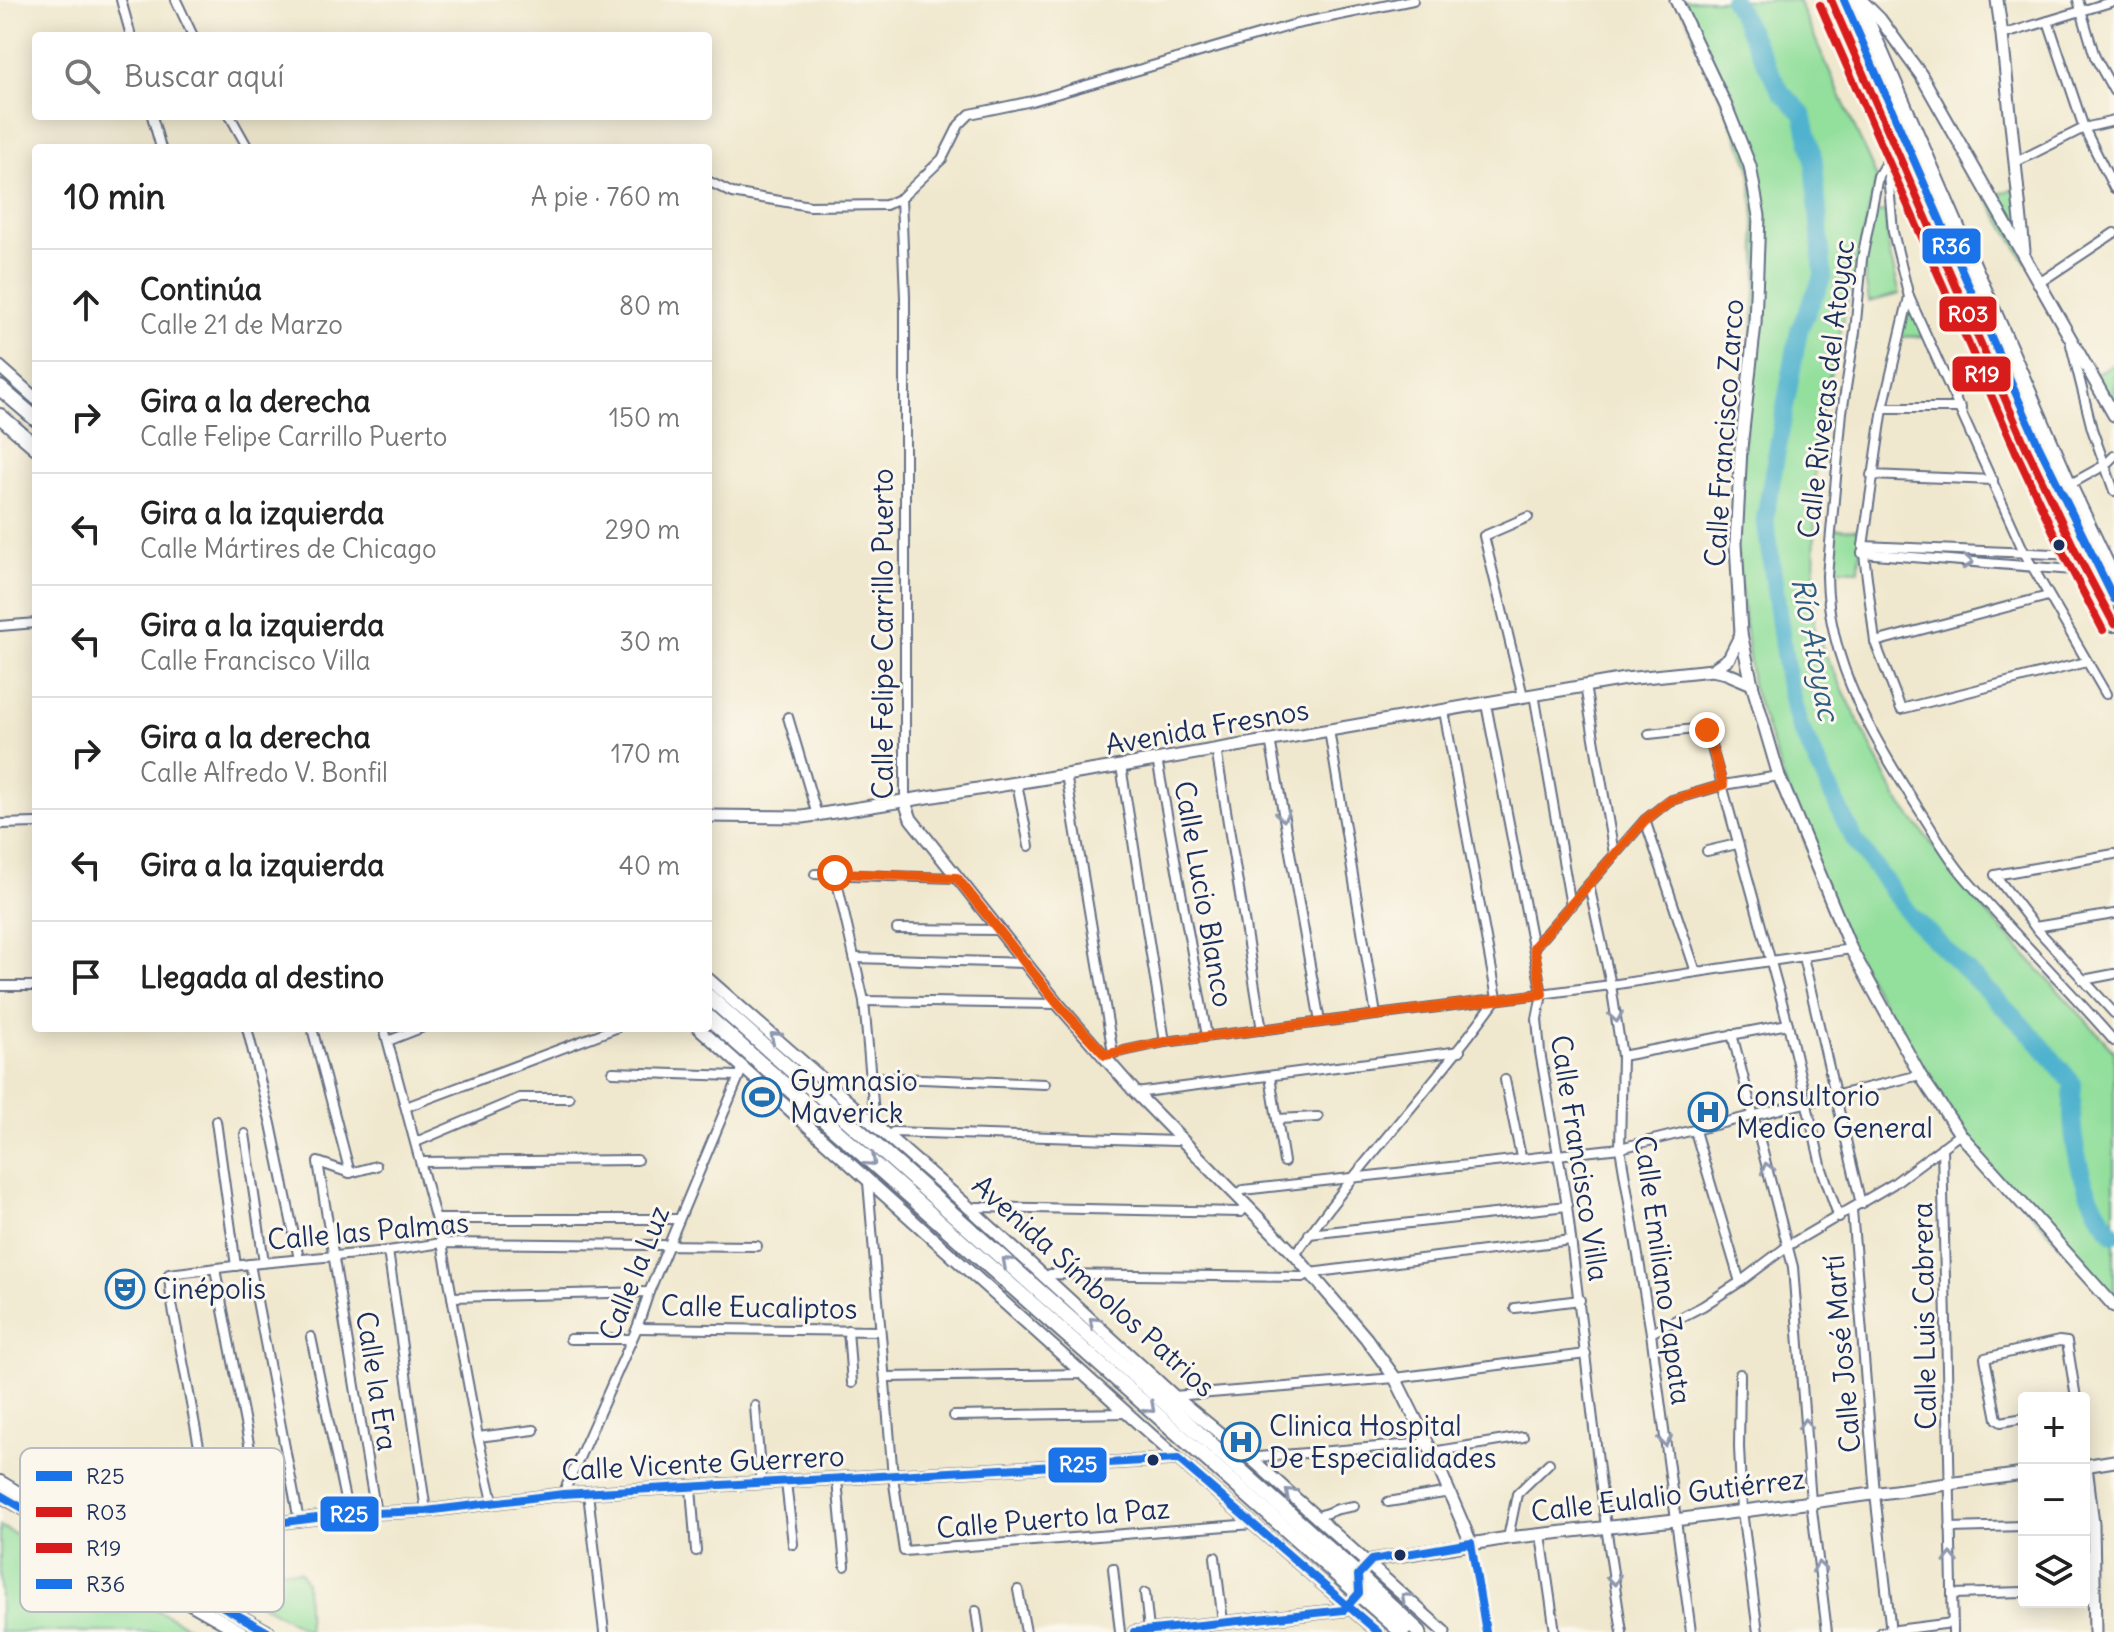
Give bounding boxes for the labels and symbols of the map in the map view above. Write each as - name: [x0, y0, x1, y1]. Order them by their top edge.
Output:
- line badge: R36: [1921, 227, 1982, 265]
- text: R36: [1931, 232, 1971, 260]
- street label: Calle Riveras del Atoyac: [1790, 237, 1862, 541]
- line badge: R03: [1938, 295, 1998, 333]
- street label: Calle Francisco Zarco: [1697, 298, 1751, 568]
- text: R03: [1948, 300, 1988, 328]
- line badge: R19: [1951, 355, 2012, 393]
- text: R19: [1964, 360, 2000, 388]
- street label: Calle Felipe Carrillo Puerto: [865, 468, 901, 800]
- unlabelled marker: [2051, 537, 2067, 553]
- one-way arrow: [1962, 553, 1975, 570]
- water label: Río Atoyac: [1784, 574, 1849, 726]
- street label: Avenida Fresnos: [1103, 691, 1311, 763]
- route end: [1689, 712, 1725, 748]
- street label: Calle Lucio Blanco: [1166, 778, 1242, 1010]
- one-way arrow: [1274, 809, 1291, 823]
- route start: [817, 855, 853, 891]
- one-way arrow: [1607, 1010, 1624, 1024]
- one-way arrow: [769, 1032, 784, 1047]
- street label: Calle Francisco Villa: [1543, 1032, 1617, 1284]
- place label: Gymnasio Maverick: [790, 1063, 918, 1131]
- sports icon: Gymnasio Maverick: [741, 1076, 783, 1118]
- place label: Consultorio Medico General: [1736, 1078, 1933, 1146]
- hospital icon: Consultorio Medico General: [1687, 1091, 1729, 1133]
- street label: Calle Emiliano Zapata: [1626, 1133, 1700, 1407]
- one-way arrow: [862, 1152, 877, 1166]
- one-way arrow: [1760, 1161, 1777, 1175]
- street label: Avenida Símbolos Patrios: [965, 1167, 1223, 1405]
- street label: Calle la Luz: [591, 1200, 677, 1346]
- street label: Calle Luis Cabrera: [1904, 1202, 1944, 1430]
- street label: Calle las Palmas: [266, 1204, 470, 1258]
- street label: Calle José Martí: [1815, 1254, 1869, 1454]
- one-way arrow: [1002, 1257, 1017, 1272]
- theatre icon: Cinépolis: [104, 1268, 146, 1310]
- place label: Cinépolis: [153, 1271, 266, 1307]
- street label: Calle Eucaliptos: [660, 1287, 858, 1327]
- street label: Calle la Era: [348, 1309, 406, 1453]
- one-way arrow: [1089, 1316, 1103, 1331]
- one-way arrow: [1140, 1398, 1155, 1413]
- place label: Clinica Hospital De Especialidades: [1269, 1408, 1496, 1476]
- one-way arrow: [1797, 1417, 1814, 1430]
- hospital icon: Clinica Hospital De Especialidades: [1220, 1421, 1262, 1463]
- one-way arrow: [1656, 1434, 1673, 1448]
- street label: Calle Vicente Guerrero: [561, 1438, 845, 1488]
- line badge: R25: [1047, 1446, 1108, 1484]
- legend: [20, 1448, 284, 1612]
- text: R25: [1059, 1450, 1097, 1478]
- unlabelled marker: [1145, 1452, 1161, 1468]
- street label: Calle Eulalio Gutiérrez: [1529, 1460, 1807, 1530]
- text: R25: [86, 1462, 125, 1490]
- one-way arrow: [1284, 1488, 1299, 1503]
- street label: Calle Puerto la Paz: [935, 1490, 1171, 1546]
- line badge: R25: [319, 1495, 380, 1533]
- text: R03: [86, 1498, 127, 1526]
- text: R25: [330, 1500, 368, 1528]
- text: R19: [86, 1534, 121, 1562]
- unlabelled marker: [1392, 1547, 1408, 1563]
- one-way arrow: [1942, 1551, 1960, 1564]
- one-way arrow: [1811, 1560, 1828, 1574]
- text: R36: [86, 1570, 125, 1598]
- one-way arrow: [1605, 1573, 1622, 1586]
- one-way arrow: [1400, 1594, 1415, 1608]

